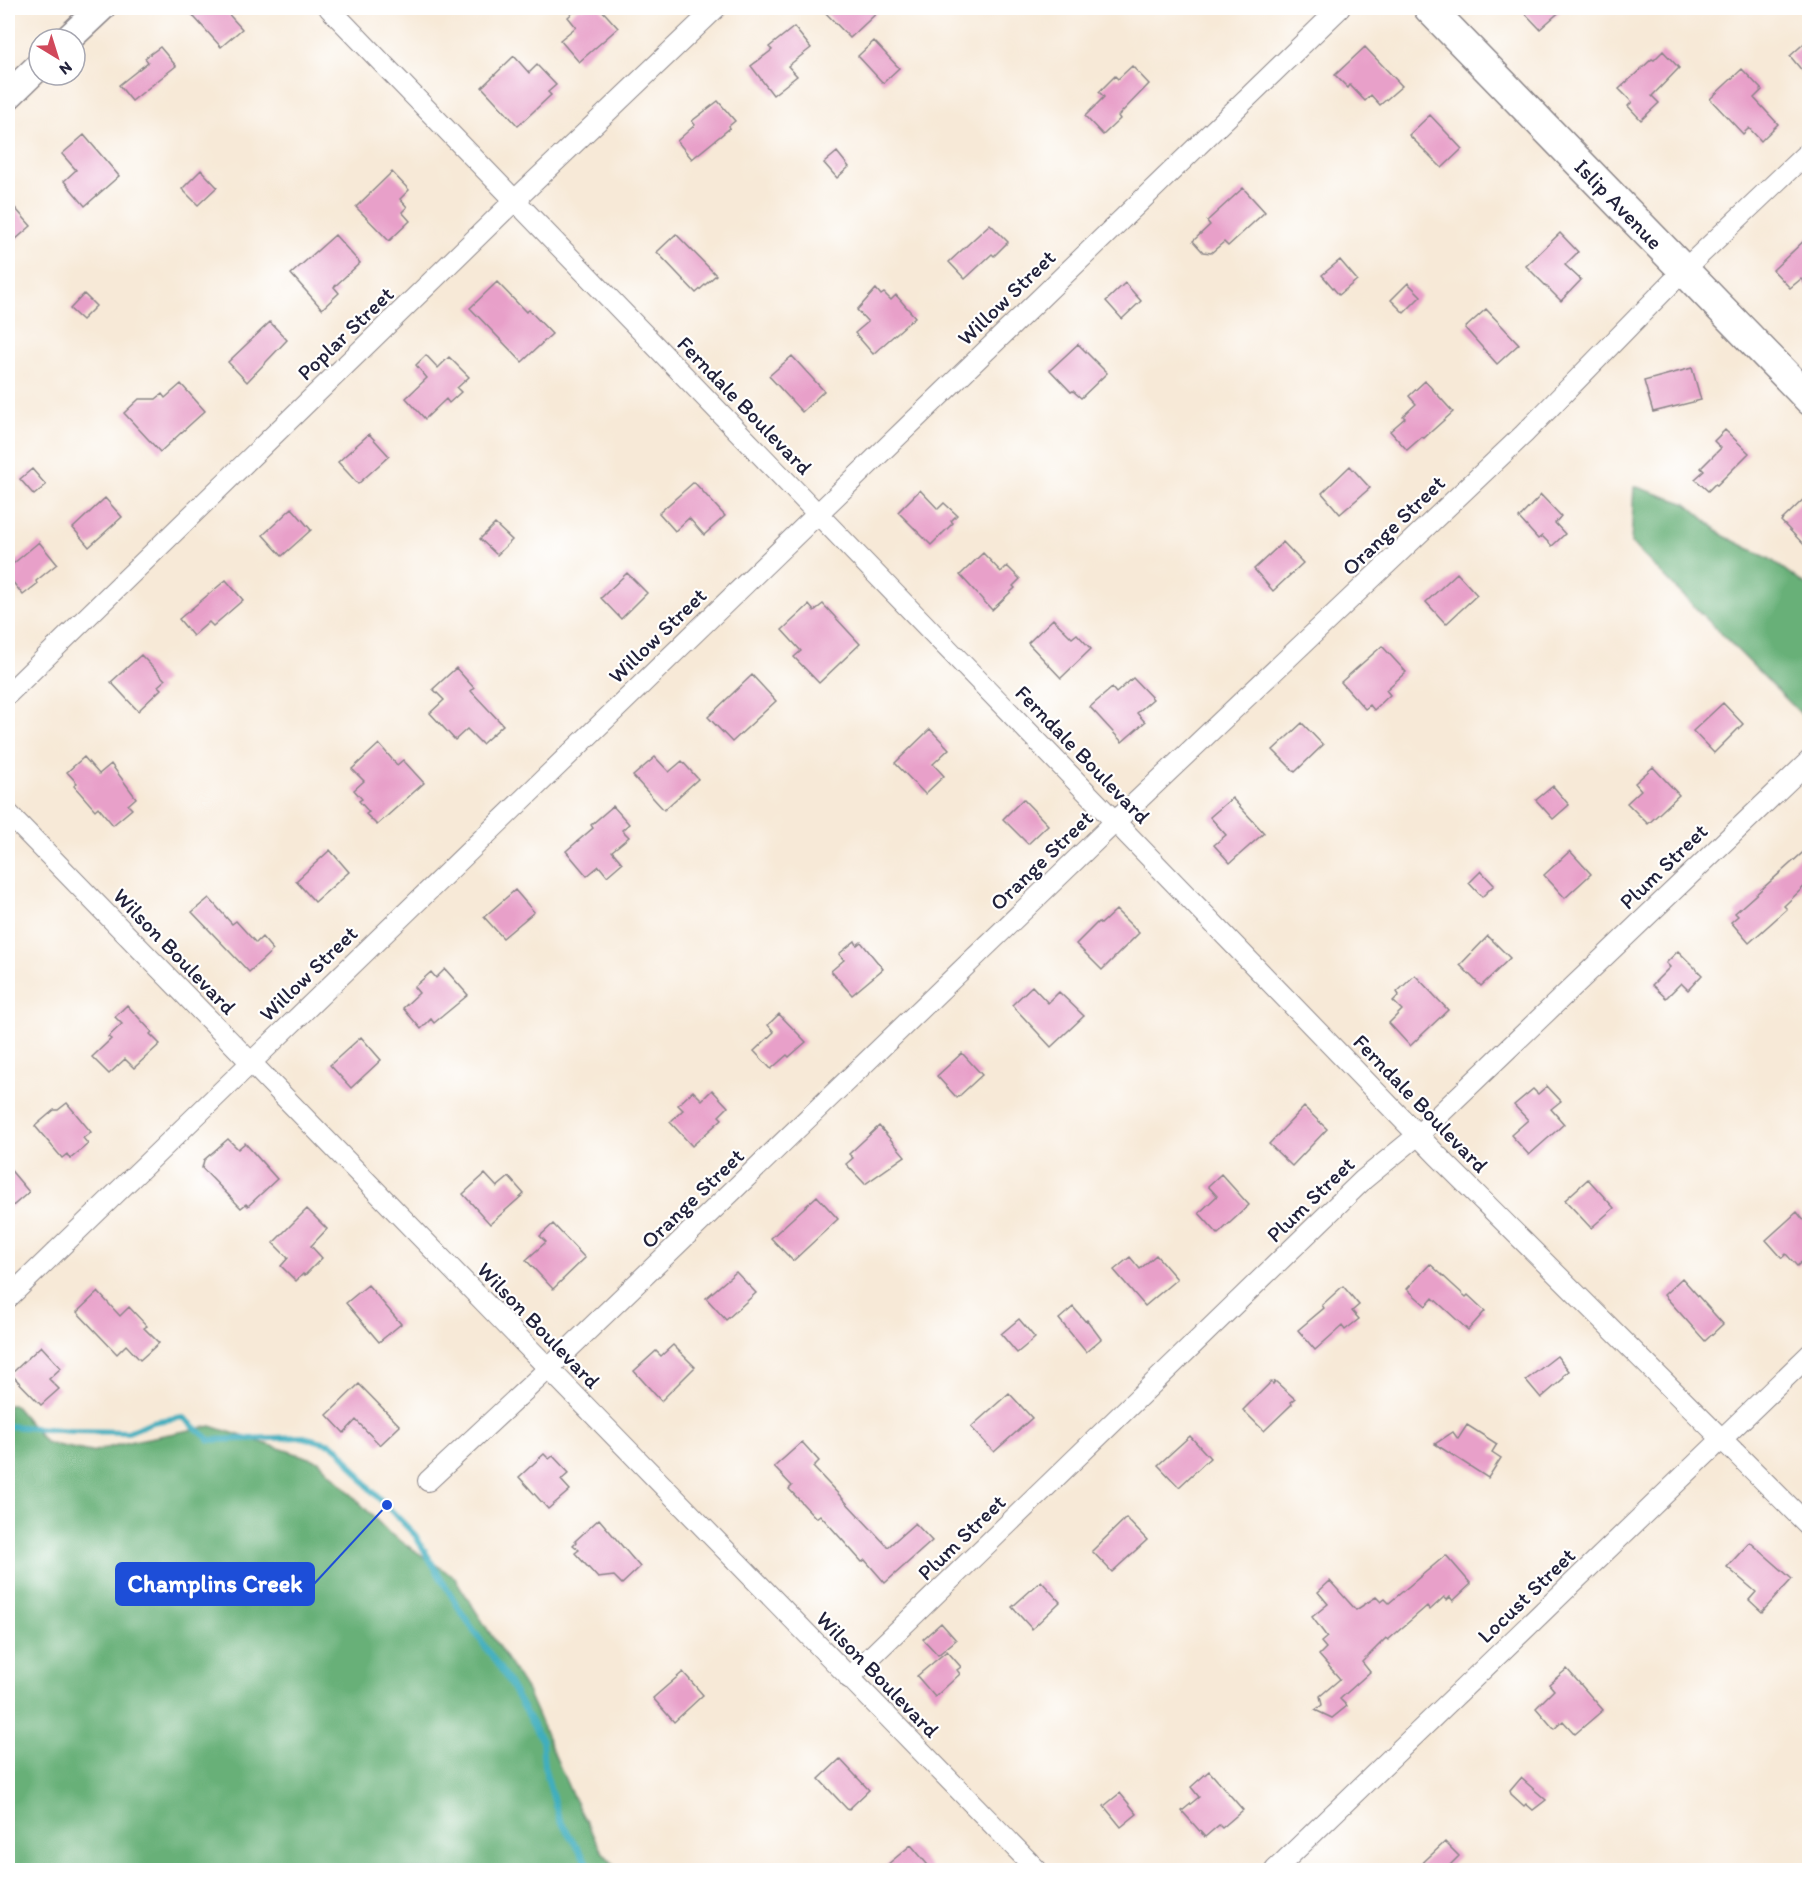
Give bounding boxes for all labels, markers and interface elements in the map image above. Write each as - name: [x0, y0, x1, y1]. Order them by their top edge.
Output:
- north arrow: [27, 27, 87, 87]
- text: N: [56, 58, 76, 79]
- street label: Islip Avenue: [1569, 153, 1669, 255]
- street label: Willow Street: [952, 244, 1061, 351]
- street label: Poplar Street: [291, 281, 399, 386]
- street label: Ferndale Boulevard: [672, 330, 818, 481]
- street label: Orange Street: [1336, 470, 1451, 581]
- street label: Willow Street: [603, 582, 712, 689]
- street label: Ferndale Boulevard: [1010, 679, 1156, 830]
- street label: Orange Street: [984, 805, 1099, 916]
- street label: Plum Street: [1614, 818, 1713, 915]
- street label: Wilson Boulevard: [107, 882, 242, 1020]
- street label: Willow Street: [254, 920, 363, 1027]
- street label: Ferndale Boulevard: [1348, 1028, 1494, 1179]
- street label: Orange Street: [635, 1143, 750, 1254]
- street label: Plum Street: [1261, 1151, 1360, 1248]
- street label: Wilson Boulevard: [471, 1256, 606, 1394]
- street label: Plum Street: [912, 1489, 1011, 1586]
- street label: Locust Street: [1472, 1542, 1581, 1649]
- callout: Champlins Creek: [116, 1563, 314, 1605]
- text: Champlins Creek: [128, 1569, 303, 1599]
- street label: Wilson Boulevard: [810, 1605, 945, 1743]

